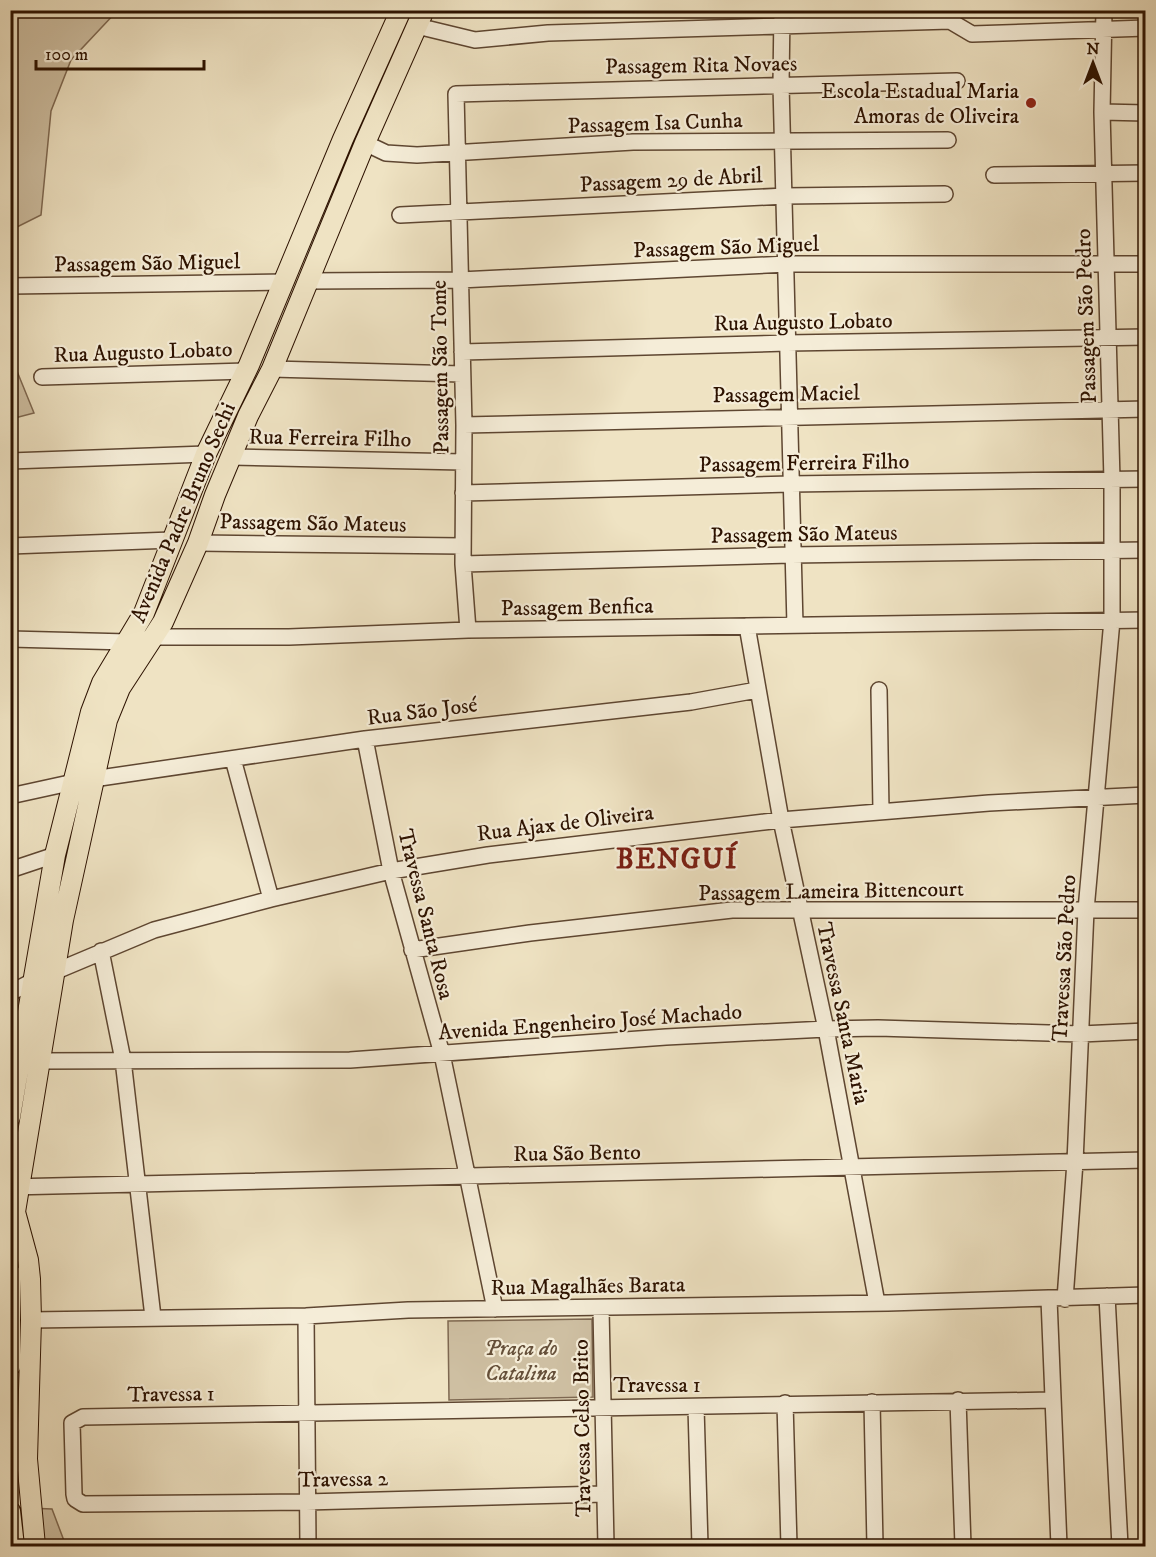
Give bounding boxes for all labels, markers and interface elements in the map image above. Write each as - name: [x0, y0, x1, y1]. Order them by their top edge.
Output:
- scale bar: [36, 33, 204, 71]
- north arrow: [1063, 33, 1123, 93]
- text: N: [1086, 39, 1100, 59]
- text: 100 m: [45, 44, 88, 66]
- street label: Passagem Rita Novaes: [605, 50, 797, 81]
- place label: Escola Estadual Maria Amoras de Oliveira: [821, 78, 1020, 130]
- marker: Escola Estadual Maria Amoras de Oliveira: [1024, 96, 1038, 110]
- street label: Passagem Isa Cunha: [567, 107, 744, 140]
- street label: Passagem 29 de Abril: [579, 162, 764, 199]
- street label: Passagem São Pedro: [1070, 228, 1103, 404]
- street label: Passagem São Miguel: [632, 231, 820, 264]
- street label: Passagem São Miguel: [54, 248, 241, 279]
- street label: Passagem São Tome: [425, 280, 456, 454]
- street label: Rua Augusto Lobato: [713, 307, 893, 338]
- street label: Rua Augusto Lobato: [53, 336, 233, 369]
- street label: Passagem Maciel: [712, 380, 860, 409]
- street label: Avenida Padre Bruno Sechi: [125, 399, 242, 627]
- street label: Rua Ferreira Filho: [248, 424, 412, 453]
- street label: Passagem Ferreira Filho: [699, 448, 910, 479]
- street label: Passagem São Mateus: [219, 508, 407, 539]
- street label: Passagem São Mateus: [710, 519, 898, 550]
- street label: Passagem Benfica: [500, 593, 654, 622]
- street label: Rua São José: [365, 691, 479, 732]
- street label: Rua Ajax de Oliveira: [475, 799, 656, 848]
- street label: Travessa Santa Rosa: [391, 826, 460, 1003]
- district label: BENGUÍ: [616, 841, 739, 877]
- street label: Travessa São Pedro: [1047, 874, 1082, 1042]
- street label: Passagem Lameira Bittencourt: [698, 876, 964, 907]
- street label: Travessa Santa Maria: [810, 920, 875, 1107]
- street label: Avenida Engenheiro José Machado: [437, 998, 743, 1047]
- street label: Rua São Bento: [513, 1139, 641, 1168]
- street label: Rua Magalhães Barata: [490, 1271, 686, 1302]
- park label: Praça do Catalina: [484, 1335, 558, 1387]
- street label: Travessa Celso Brito: [567, 1339, 598, 1517]
- street label: Travessa 1: [613, 1372, 701, 1399]
- street label: Travessa 1: [127, 1380, 215, 1409]
- street label: Travessa 2: [298, 1465, 389, 1494]

